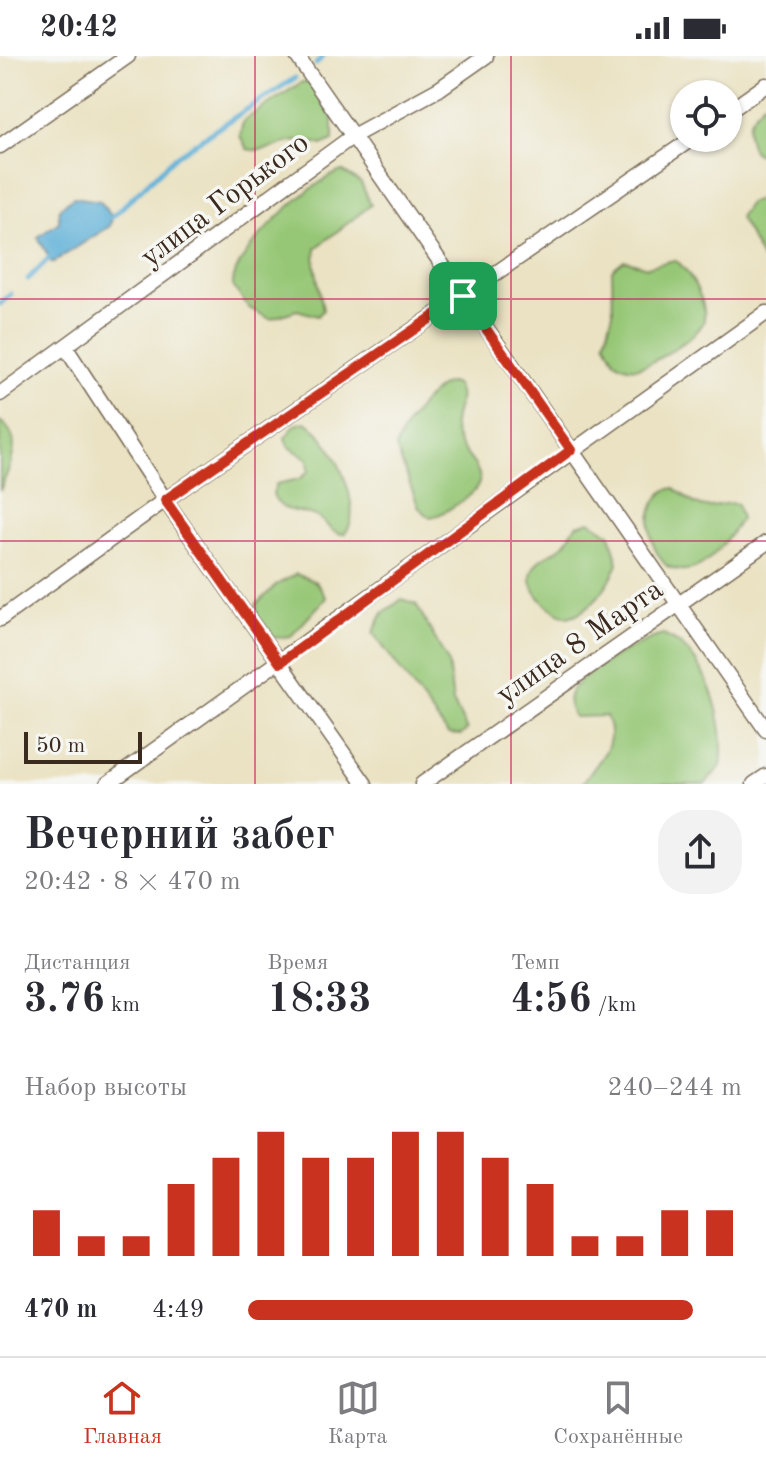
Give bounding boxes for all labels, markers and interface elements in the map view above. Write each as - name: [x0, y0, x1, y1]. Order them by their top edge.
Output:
- text: 20:42: [40, 13, 118, 43]
- map controls: [670, 80, 742, 152]
- button: locate: [670, 80, 742, 152]
- street label: улица Горького: [136, 128, 315, 273]
- pin: [429, 262, 497, 330]
- icon: arrive: [441, 274, 485, 318]
- street label: улица 8 Марта: [492, 574, 669, 711]
- scale bar: [24, 728, 142, 764]
- text: 50 m: [36, 735, 85, 757]
- button: share: [658, 810, 742, 894]
- text: Вечерний забег: [24, 814, 335, 858]
- text: 20:42 · 8 × 470 m: [24, 869, 241, 895]
- text: Дистанция: [24, 952, 130, 974]
- text: Время: [267, 952, 328, 974]
- text: Темп: [511, 952, 560, 974]
- text: 3.76: [24, 981, 105, 1021]
- text: 18:33: [267, 981, 371, 1021]
- text: 4:56: [511, 981, 591, 1021]
- text: km: [105, 994, 140, 1016]
- text: /km: [591, 994, 636, 1016]
- text: Набор высоты: [24, 1075, 187, 1101]
- text: 240–244 m: [607, 1075, 742, 1101]
- text: 470 m: [24, 1297, 97, 1323]
- text: 4:49: [152, 1297, 205, 1323]
- tab: Главная: [83, 1376, 162, 1451]
- tab: Карта: [328, 1376, 387, 1451]
- tab: Сохранённые: [553, 1376, 683, 1451]

